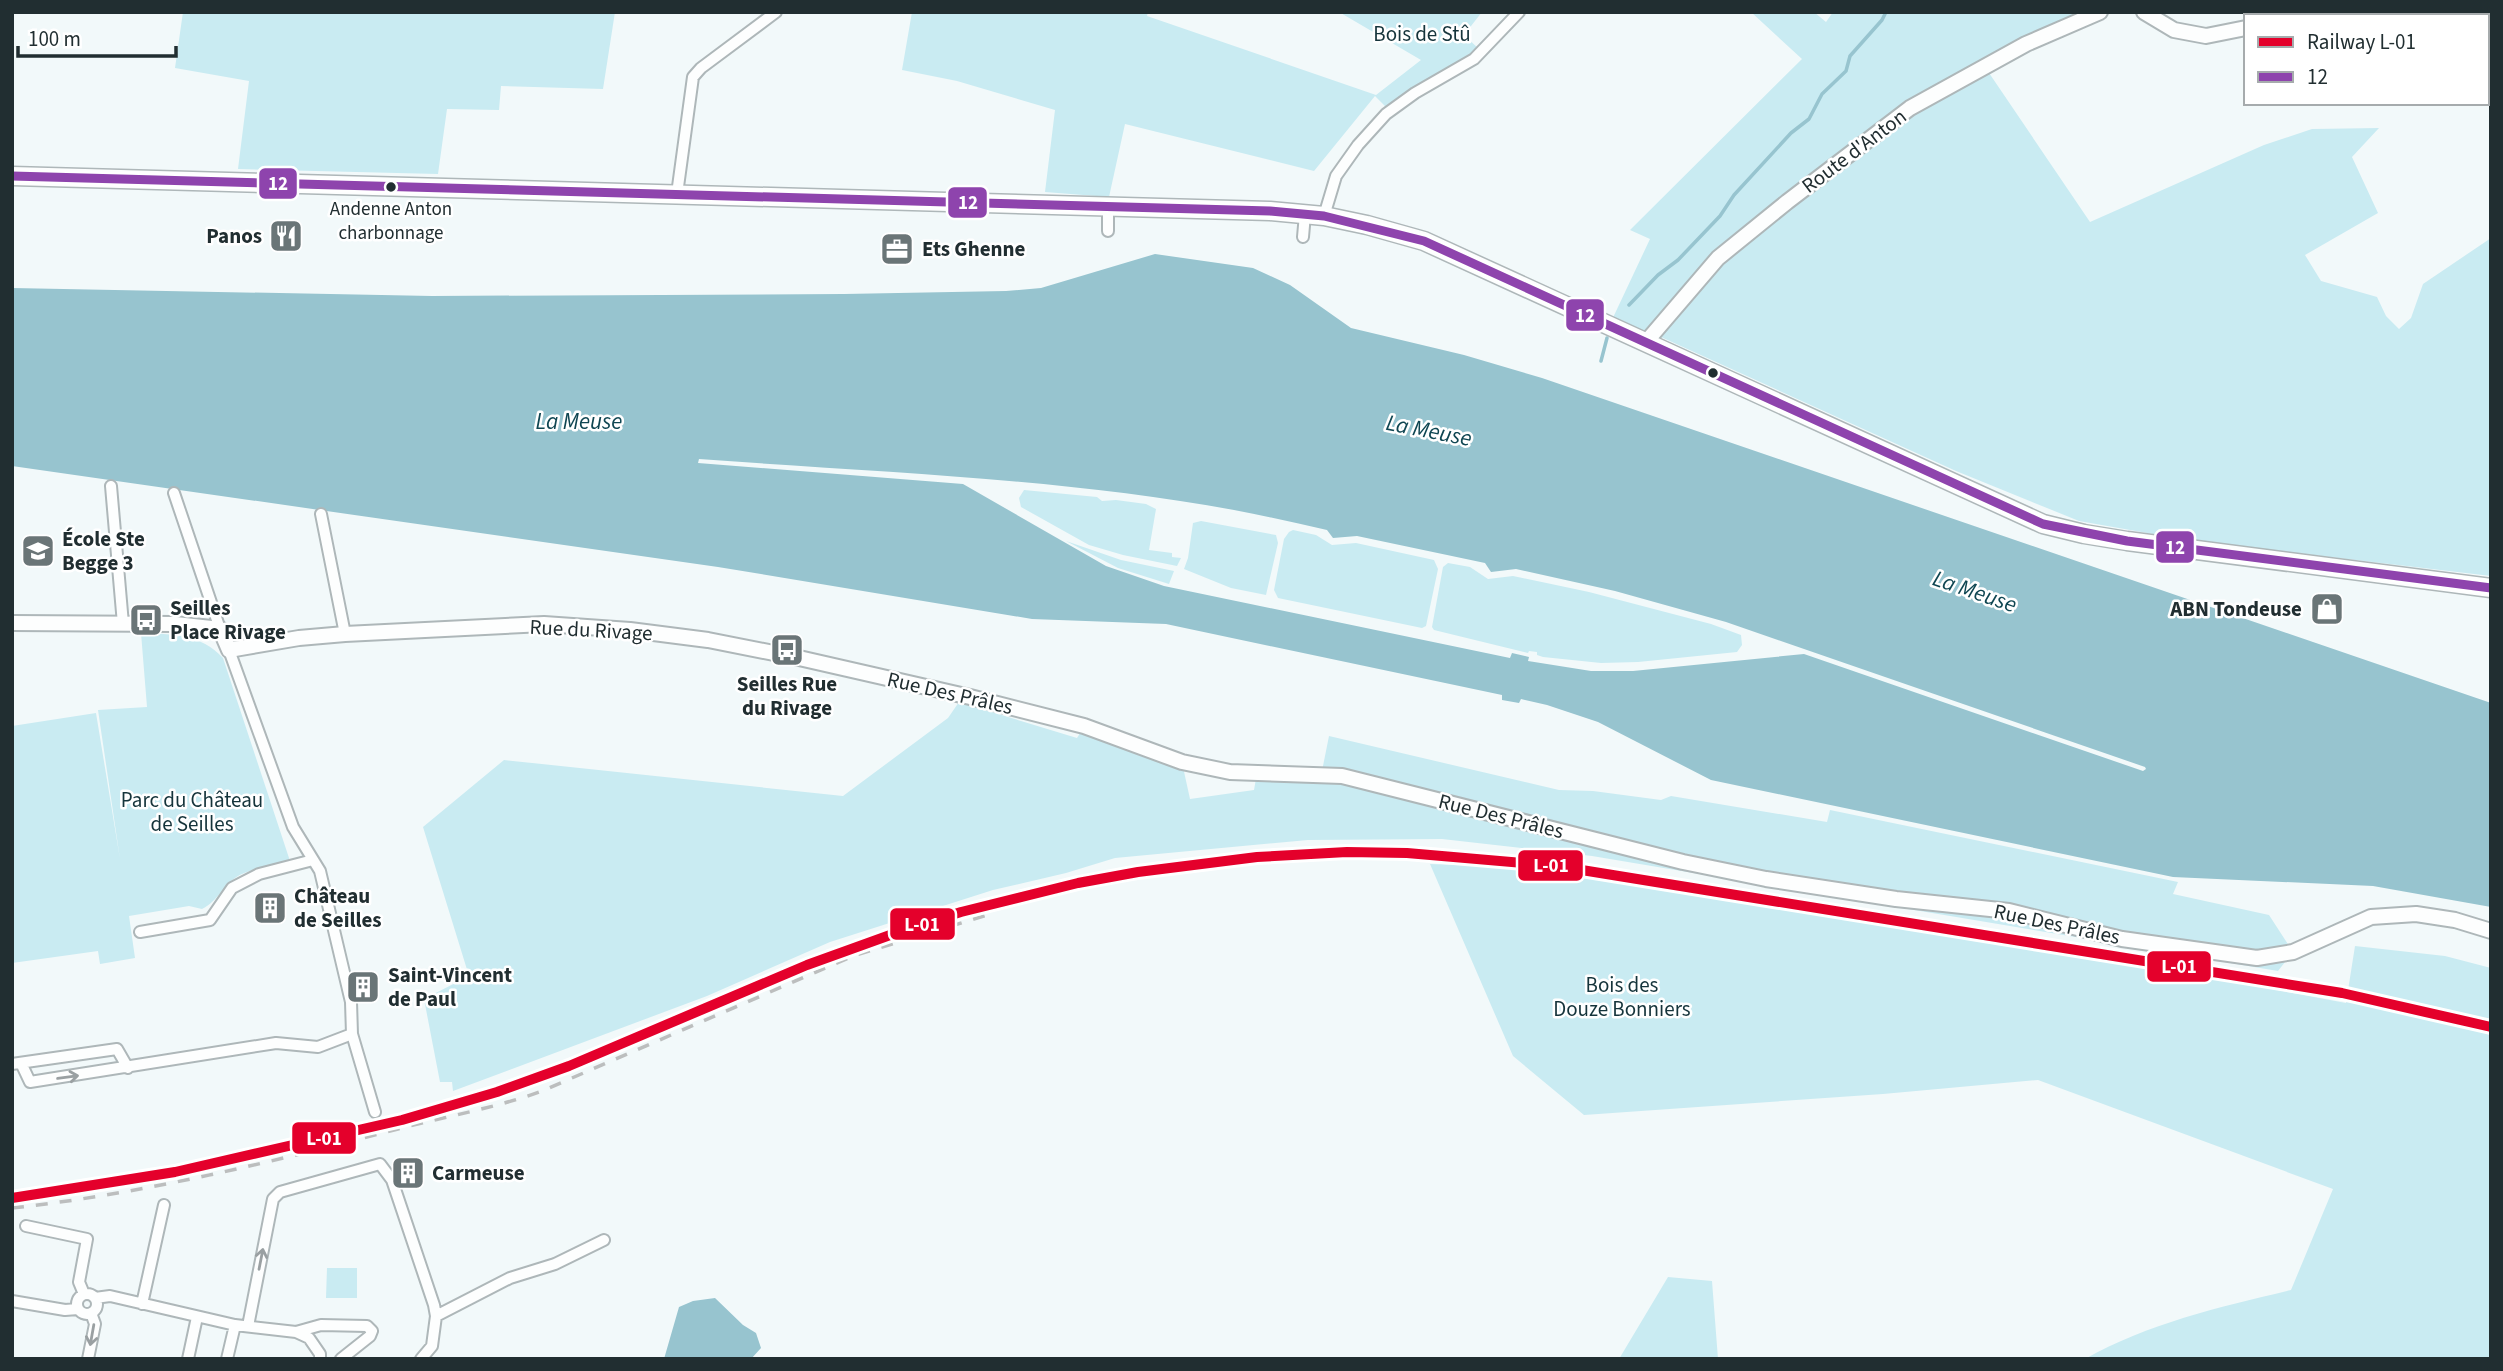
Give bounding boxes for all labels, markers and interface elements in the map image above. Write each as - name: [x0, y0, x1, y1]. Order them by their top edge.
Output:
- scale bar: [18, 14, 175, 58]
- legend: [2244, 14, 2489, 105]
- park label: Bois de Stû: [1373, 19, 1471, 49]
- text: 100 m: [28, 24, 81, 54]
- text: Railway L-01: [2307, 27, 2416, 57]
- text: 12: [2307, 62, 2328, 92]
- street label: Route d'Anton: [1795, 102, 1913, 200]
- line badge: 12: [258, 167, 298, 200]
- text: 12: [268, 171, 288, 198]
- marker: Andenne Anton charbonnage: [384, 180, 398, 194]
- line badge: 12: [947, 186, 988, 219]
- text: 12: [958, 190, 978, 217]
- place label: Andenne Anton charbonnage: [330, 196, 452, 247]
- restaurant icon: Panos: [267, 217, 305, 255]
- place label: Panos: [206, 221, 262, 251]
- office icon: Ets Ghenne: [878, 230, 916, 268]
- place label: Ets Ghenne: [922, 234, 1026, 264]
- line badge: 12: [1565, 298, 1605, 332]
- text: 12: [1575, 303, 1595, 330]
- unlabelled marker: [1706, 366, 1720, 380]
- water label: La Meuse: [536, 405, 622, 438]
- water label: La Meuse: [1383, 406, 1475, 455]
- place label: École Ste Begge 3: [62, 524, 145, 578]
- line badge: 12: [2155, 530, 2195, 564]
- school or university icon: École Ste Begge 3: [19, 532, 57, 570]
- text: 12: [2165, 535, 2185, 562]
- water label: La Meuse: [1928, 562, 2021, 621]
- shop icon: ABN Tondeuse: [2308, 590, 2346, 628]
- place label: Seilles Place Rivage: [170, 593, 286, 647]
- place label: ABN Tondeuse: [2169, 594, 2302, 624]
- bus stop icon: Seilles Place Rivage: [127, 601, 165, 639]
- street label: Rue du Rivage: [529, 612, 653, 648]
- bus stop icon: Seilles Rue du Rivage: [768, 631, 806, 669]
- street label: Rue Des Prâles: [884, 664, 1016, 722]
- place label: Seilles Rue du Rivage: [737, 669, 837, 723]
- park label: Parc du Château de Seilles: [121, 785, 263, 839]
- street label: Rue Des Prâles: [1435, 786, 1567, 846]
- line badge: L-01: [1517, 849, 1584, 882]
- text: L-01: [1533, 853, 1569, 880]
- place label: Château de Seilles: [294, 881, 382, 935]
- building icon: Château de Seilles: [251, 889, 289, 927]
- street label: Rue Des Prâles: [1991, 896, 2123, 952]
- line badge: L-01: [889, 907, 956, 941]
- text: L-01: [904, 912, 940, 939]
- line badge: L-01: [2146, 950, 2212, 983]
- text: L-01: [2161, 954, 2197, 981]
- place label: Saint-Vincent de Paul: [388, 960, 512, 1014]
- building icon: Saint-Vincent de Paul: [344, 968, 382, 1006]
- park label: Bois des Douze Bonniers: [1553, 970, 1691, 1024]
- one-way arrow: [57, 1070, 79, 1083]
- line badge: L-01: [291, 1121, 357, 1155]
- text: L-01: [306, 1126, 342, 1153]
- building icon: Carmeuse: [389, 1154, 427, 1192]
- place label: Carmeuse: [432, 1158, 525, 1188]
- one-way arrow: [255, 1248, 269, 1271]
- one-way arrow: [85, 1324, 99, 1346]

